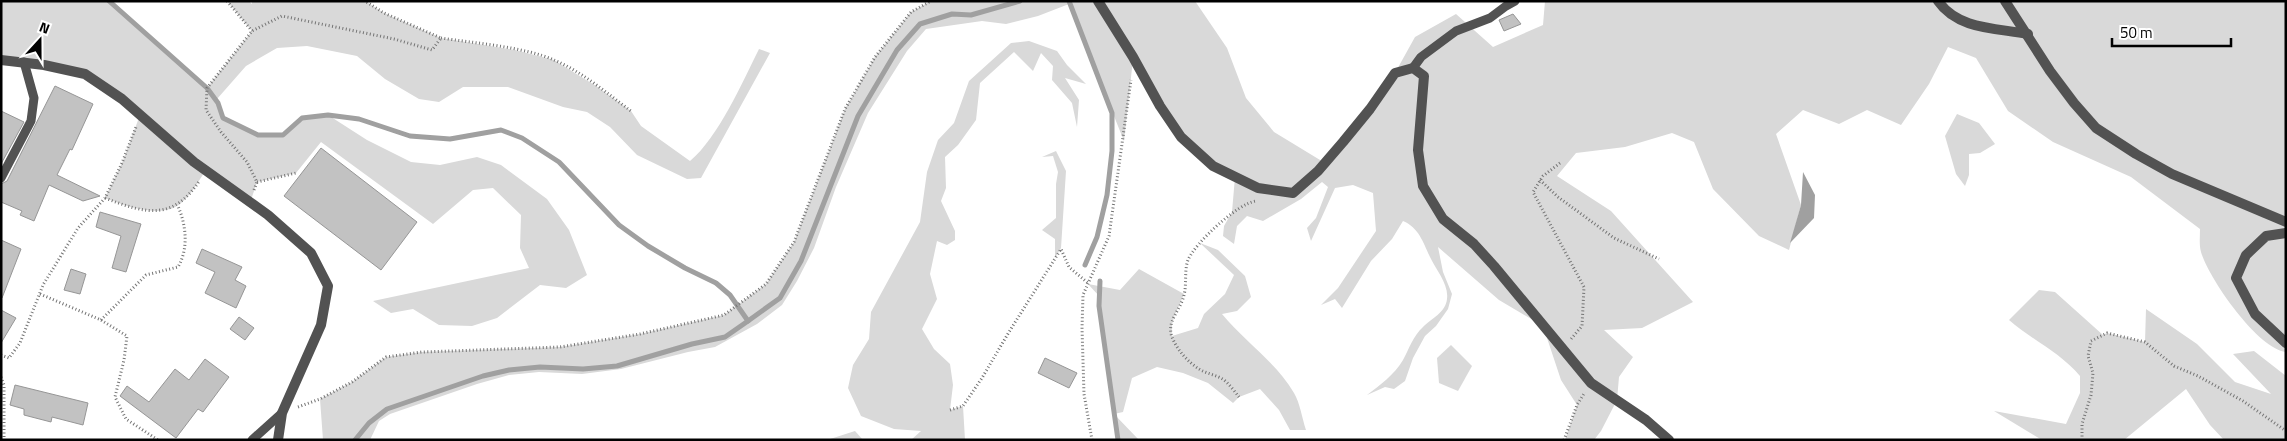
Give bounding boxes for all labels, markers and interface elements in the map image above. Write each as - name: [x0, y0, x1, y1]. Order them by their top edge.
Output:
- north arrow: [15, 15, 65, 65]
- scale bar: [2112, 15, 2231, 47]
- text: N: [37, 16, 53, 39]
- text: 50 m: [2120, 21, 2153, 44]

